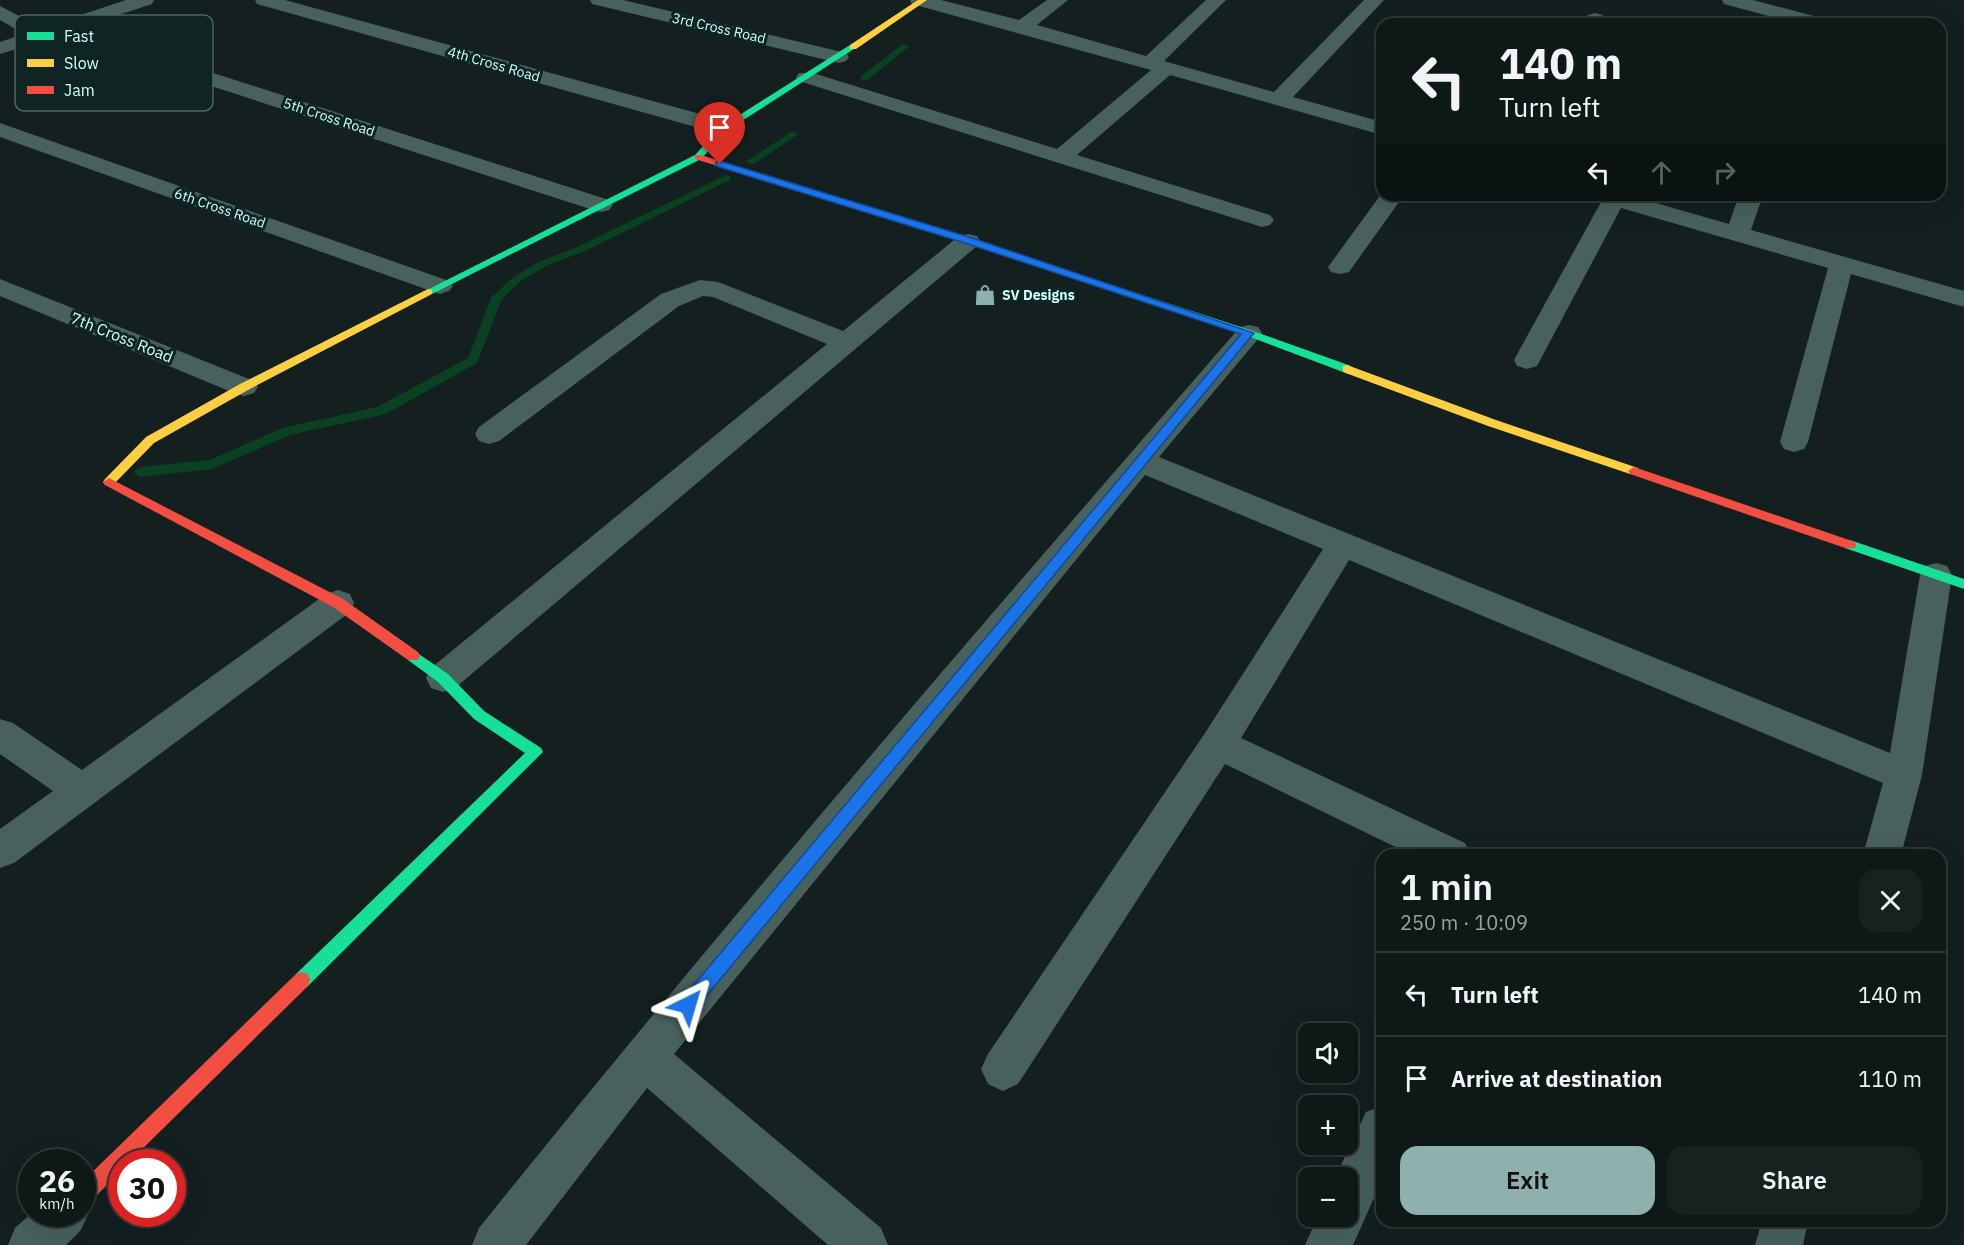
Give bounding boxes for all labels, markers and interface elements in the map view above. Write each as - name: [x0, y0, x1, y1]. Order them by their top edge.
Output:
- street label: 3rd Cross Road: [670, 8, 768, 48]
- legend: [15, 15, 213, 111]
- text: Fast: [64, 26, 94, 46]
- text: 140 m: [1499, 36, 1622, 91]
- street label: 4th Cross Road: [446, 42, 542, 86]
- icon: left: [1400, 42, 1478, 120]
- text: Slow: [64, 53, 99, 73]
- text: Jam: [64, 80, 95, 100]
- text: Turn left: [1499, 89, 1600, 124]
- street label: 5th Cross Road: [281, 94, 377, 140]
- pin: [694, 102, 745, 164]
- icon: arrive: [703, 111, 736, 144]
- icon: left: [1582, 156, 1615, 189]
- icon: ahead: [1645, 156, 1678, 189]
- icon: right: [1708, 156, 1741, 189]
- street label: 6th Cross Road: [172, 184, 268, 232]
- shop icon: SV Designs: [973, 283, 997, 307]
- place label: SV Designs: [1002, 286, 1075, 304]
- street label: 7th Cross Road: [68, 307, 176, 367]
- text: 1 min: [1400, 863, 1493, 910]
- button: close: [1859, 869, 1922, 932]
- text: 250 m · 10:09: [1400, 909, 1528, 936]
- position arrow: [656, 973, 720, 1037]
- icon: left: [1400, 978, 1433, 1011]
- text: Turn left: [1451, 980, 1539, 1009]
- text: 140 m: [1858, 980, 1922, 1009]
- map controls: [1298, 1023, 1358, 1227]
- button: sound: [1298, 1023, 1358, 1083]
- icon: arrive: [1400, 1062, 1433, 1095]
- text: Arrive at destination: [1451, 1064, 1662, 1093]
- text: 110 m: [1858, 1064, 1922, 1093]
- button: +: [1298, 1095, 1358, 1155]
- button: Exit: [1400, 1146, 1655, 1215]
- button: Share: [1667, 1146, 1922, 1215]
- speed limit sign: 30: [108, 1149, 186, 1227]
- text: 26: [39, 1161, 75, 1200]
- button: −: [1298, 1167, 1358, 1227]
- text: km/h: [39, 1194, 75, 1213]

